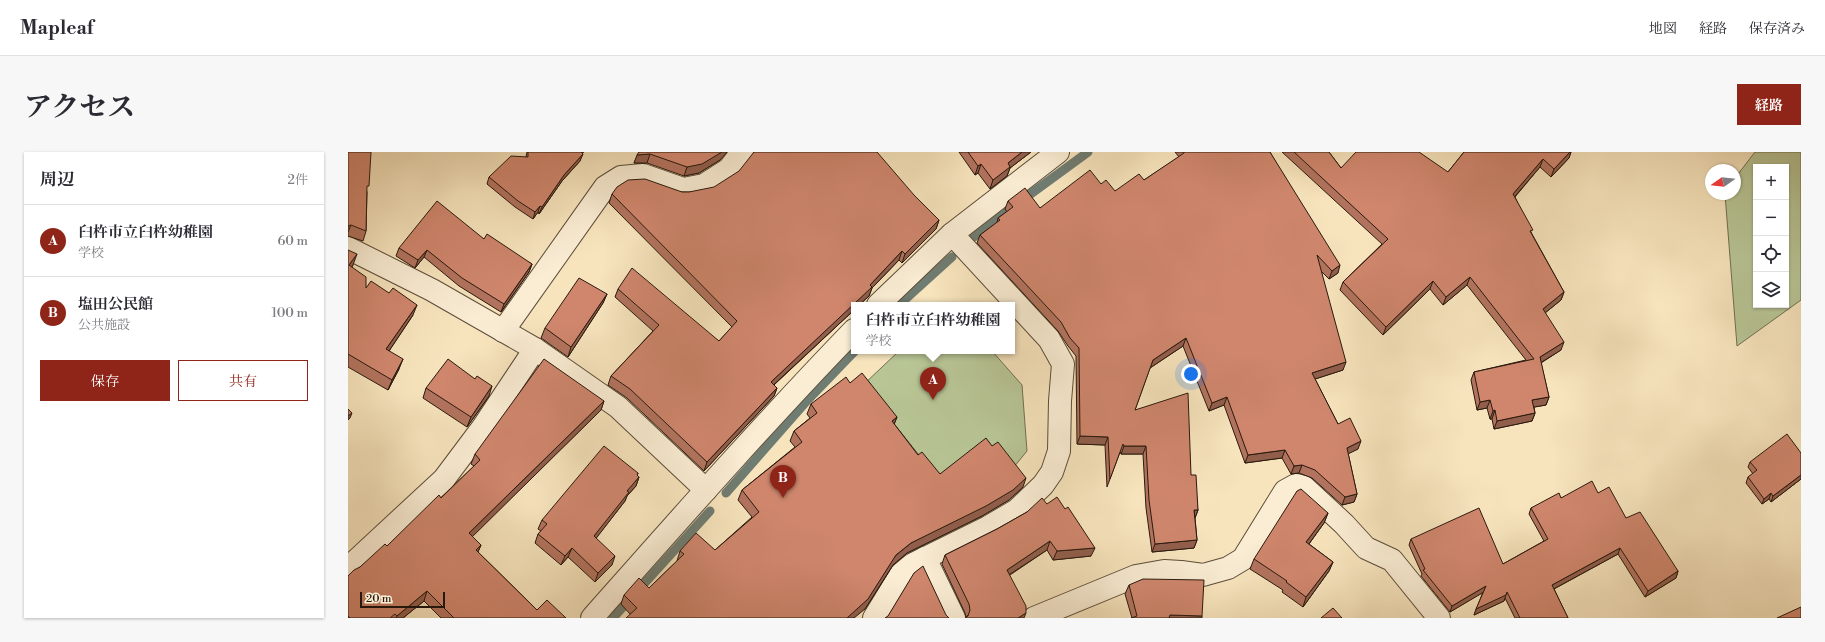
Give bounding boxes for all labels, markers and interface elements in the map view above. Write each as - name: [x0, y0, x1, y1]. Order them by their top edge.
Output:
- text: Mapleaf: [20, 16, 93, 40]
- text: 地図: [1649, 20, 1677, 38]
- text: 経路: [1699, 20, 1727, 38]
- text: 保存済み: [1749, 20, 1805, 38]
- button: 経路: [1737, 84, 1801, 125]
- text: アクセス: [24, 90, 135, 125]
- north arrow: [1705, 164, 1741, 200]
- map controls: [1753, 164, 1789, 308]
- button: +: [1753, 164, 1789, 200]
- text: 周辺: [40, 169, 74, 191]
- text: 2件: [288, 172, 308, 188]
- button: −: [1753, 200, 1789, 236]
- text: 臼杵市立臼杵幼稚園: [78, 223, 213, 242]
- text: A: [48, 233, 58, 249]
- text: 60 m: [277, 233, 308, 249]
- button: locate: [1753, 236, 1789, 272]
- text: 学校: [78, 245, 104, 261]
- button: layers: [1753, 272, 1789, 308]
- text: 塩田公民館: [78, 295, 153, 314]
- popup: [851, 302, 1015, 354]
- text: B: [48, 305, 58, 321]
- text: 100 m: [272, 305, 308, 321]
- text: 臼杵市立臼杵幼稚園: [865, 311, 1001, 330]
- text: 公共施設: [78, 317, 130, 333]
- text: 学校: [865, 333, 892, 349]
- button: 保存: [40, 360, 170, 401]
- button: 共有: [178, 360, 308, 401]
- your location: [1181, 364, 1201, 384]
- pin: A: [920, 367, 946, 400]
- pin: B: [770, 465, 796, 498]
- scale bar: [360, 590, 445, 609]
- text: 20 m: [366, 592, 391, 606]

